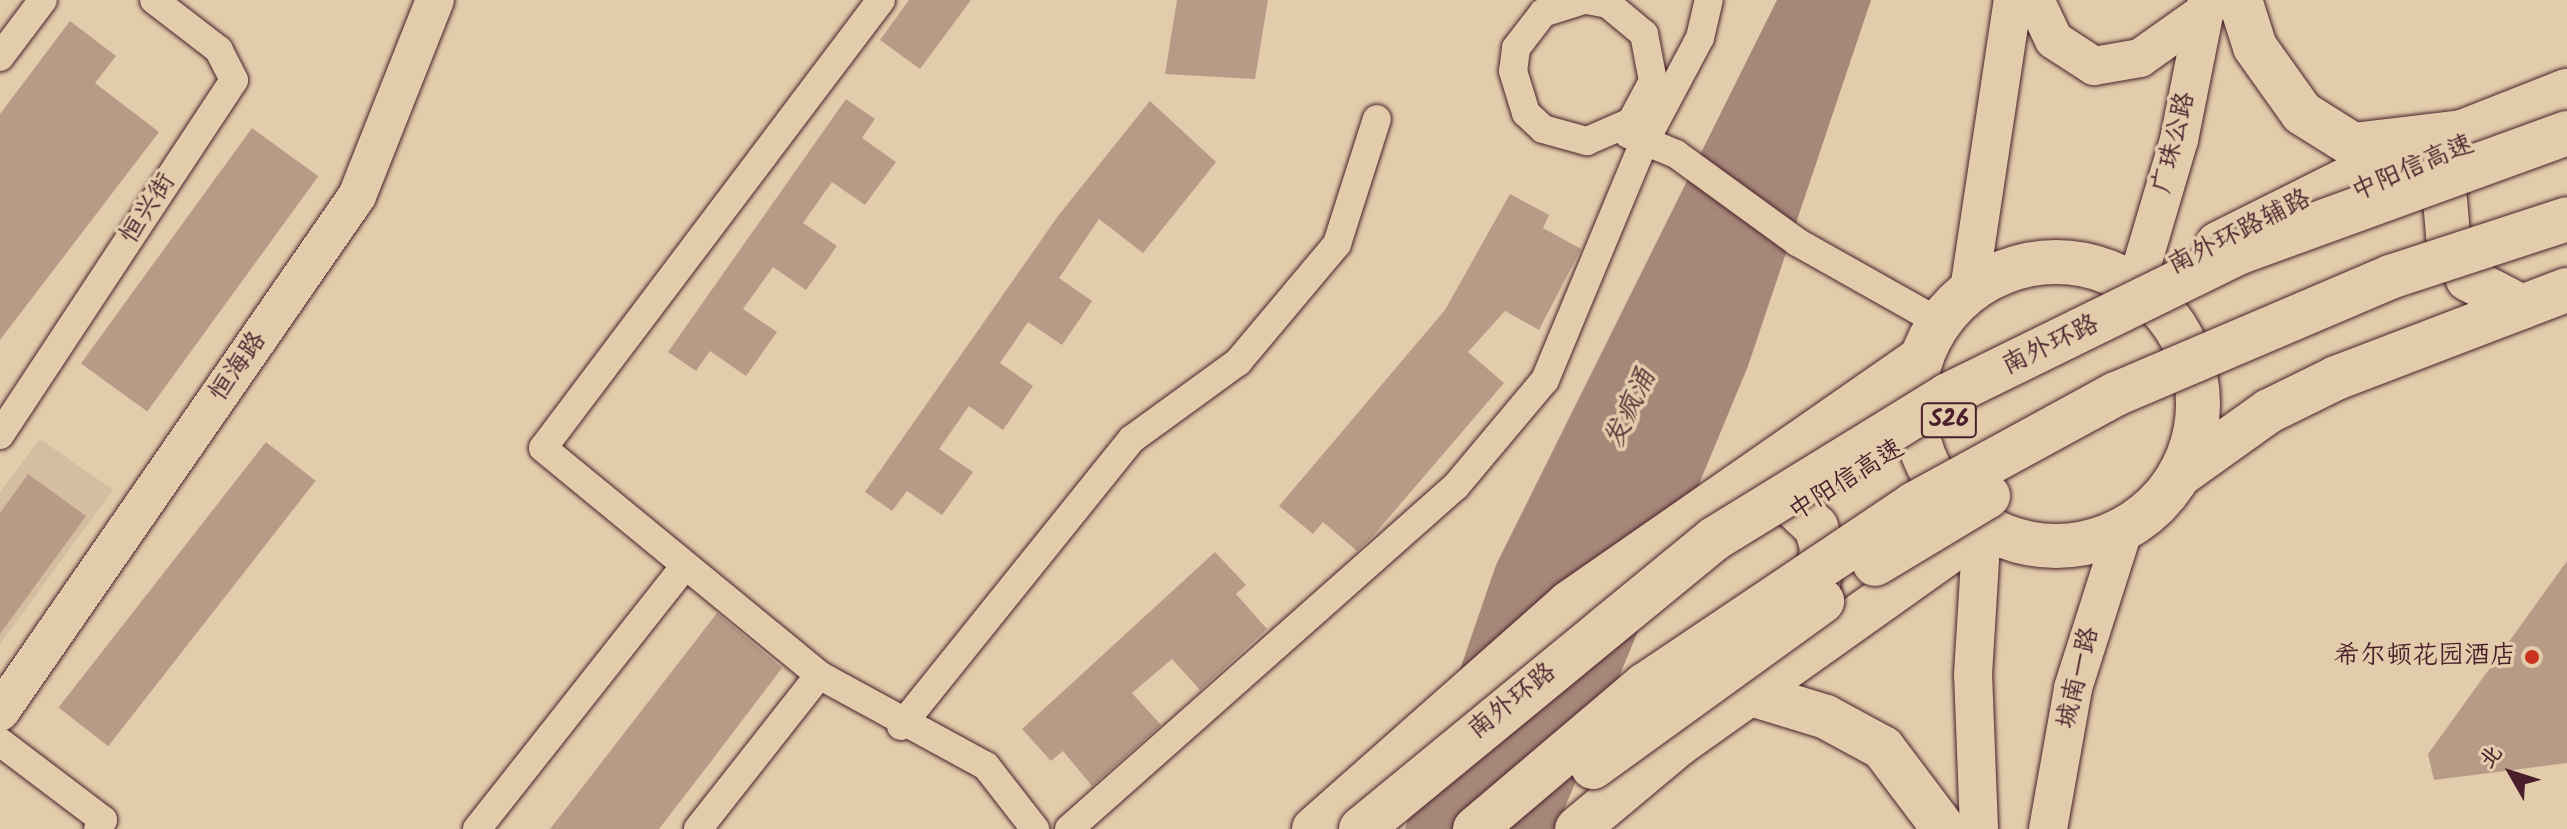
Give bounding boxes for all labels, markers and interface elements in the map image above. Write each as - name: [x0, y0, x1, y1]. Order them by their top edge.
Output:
- street label: 广珠公路: [2147, 89, 2203, 197]
- street label: 中阳信高速: [2347, 129, 2479, 209]
- street label: 恒兴街: [115, 168, 183, 250]
- street label: 南外环路辅路: [2163, 184, 2317, 282]
- street label: 南外环路: [1997, 309, 2105, 383]
- street label: 恒海路: [204, 326, 274, 408]
- water label: 发疯涌: [1598, 364, 1664, 454]
- road number: S26: [1919, 400, 1979, 440]
- street label: 中阳信高速: [1784, 433, 1910, 529]
- street label: 城南一路: [2051, 624, 2107, 732]
- place label: 希尔顿花园酒店: [2334, 641, 2516, 673]
- marker: 希尔顿花园酒店: [2523, 648, 2541, 666]
- street label: 南外环路: [1463, 657, 1563, 747]
- north arrow: [2471, 733, 2551, 813]
- text: 北: [2471, 738, 2512, 777]

